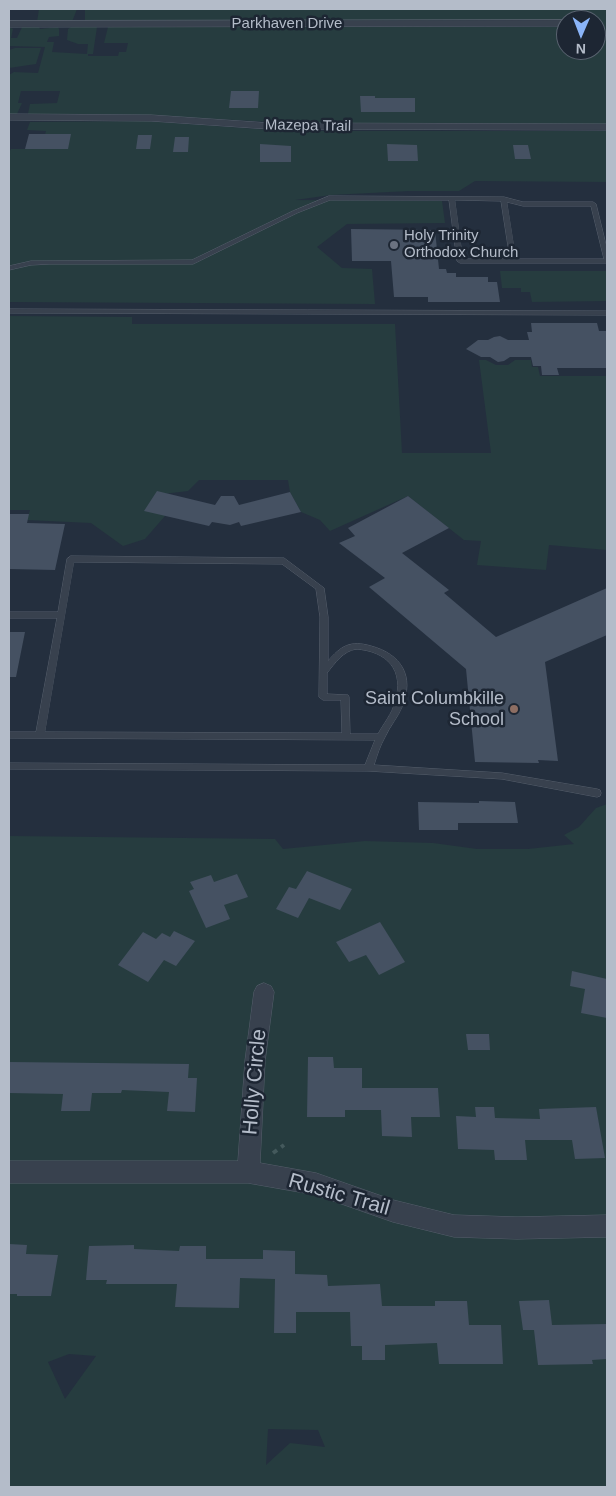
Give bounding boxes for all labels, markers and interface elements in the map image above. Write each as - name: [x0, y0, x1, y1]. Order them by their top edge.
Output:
- north arrow: [556, 10, 606, 60]
- street label: Parkhaven Drive: [232, 15, 342, 33]
- text: N: [576, 41, 586, 57]
- street label: Mazepa Trail: [265, 116, 351, 136]
- place label: Holy Trinity Orthodox Church: [404, 227, 518, 262]
- marker: Holy Trinity Orthodox Church: [388, 239, 400, 251]
- place label: Saint Columbkille School: [365, 688, 504, 731]
- marker: Saint Columbkille School: [508, 703, 520, 715]
- street label: Holly Circle: [238, 1028, 272, 1136]
- street label: Rustic Trail: [285, 1169, 393, 1221]

